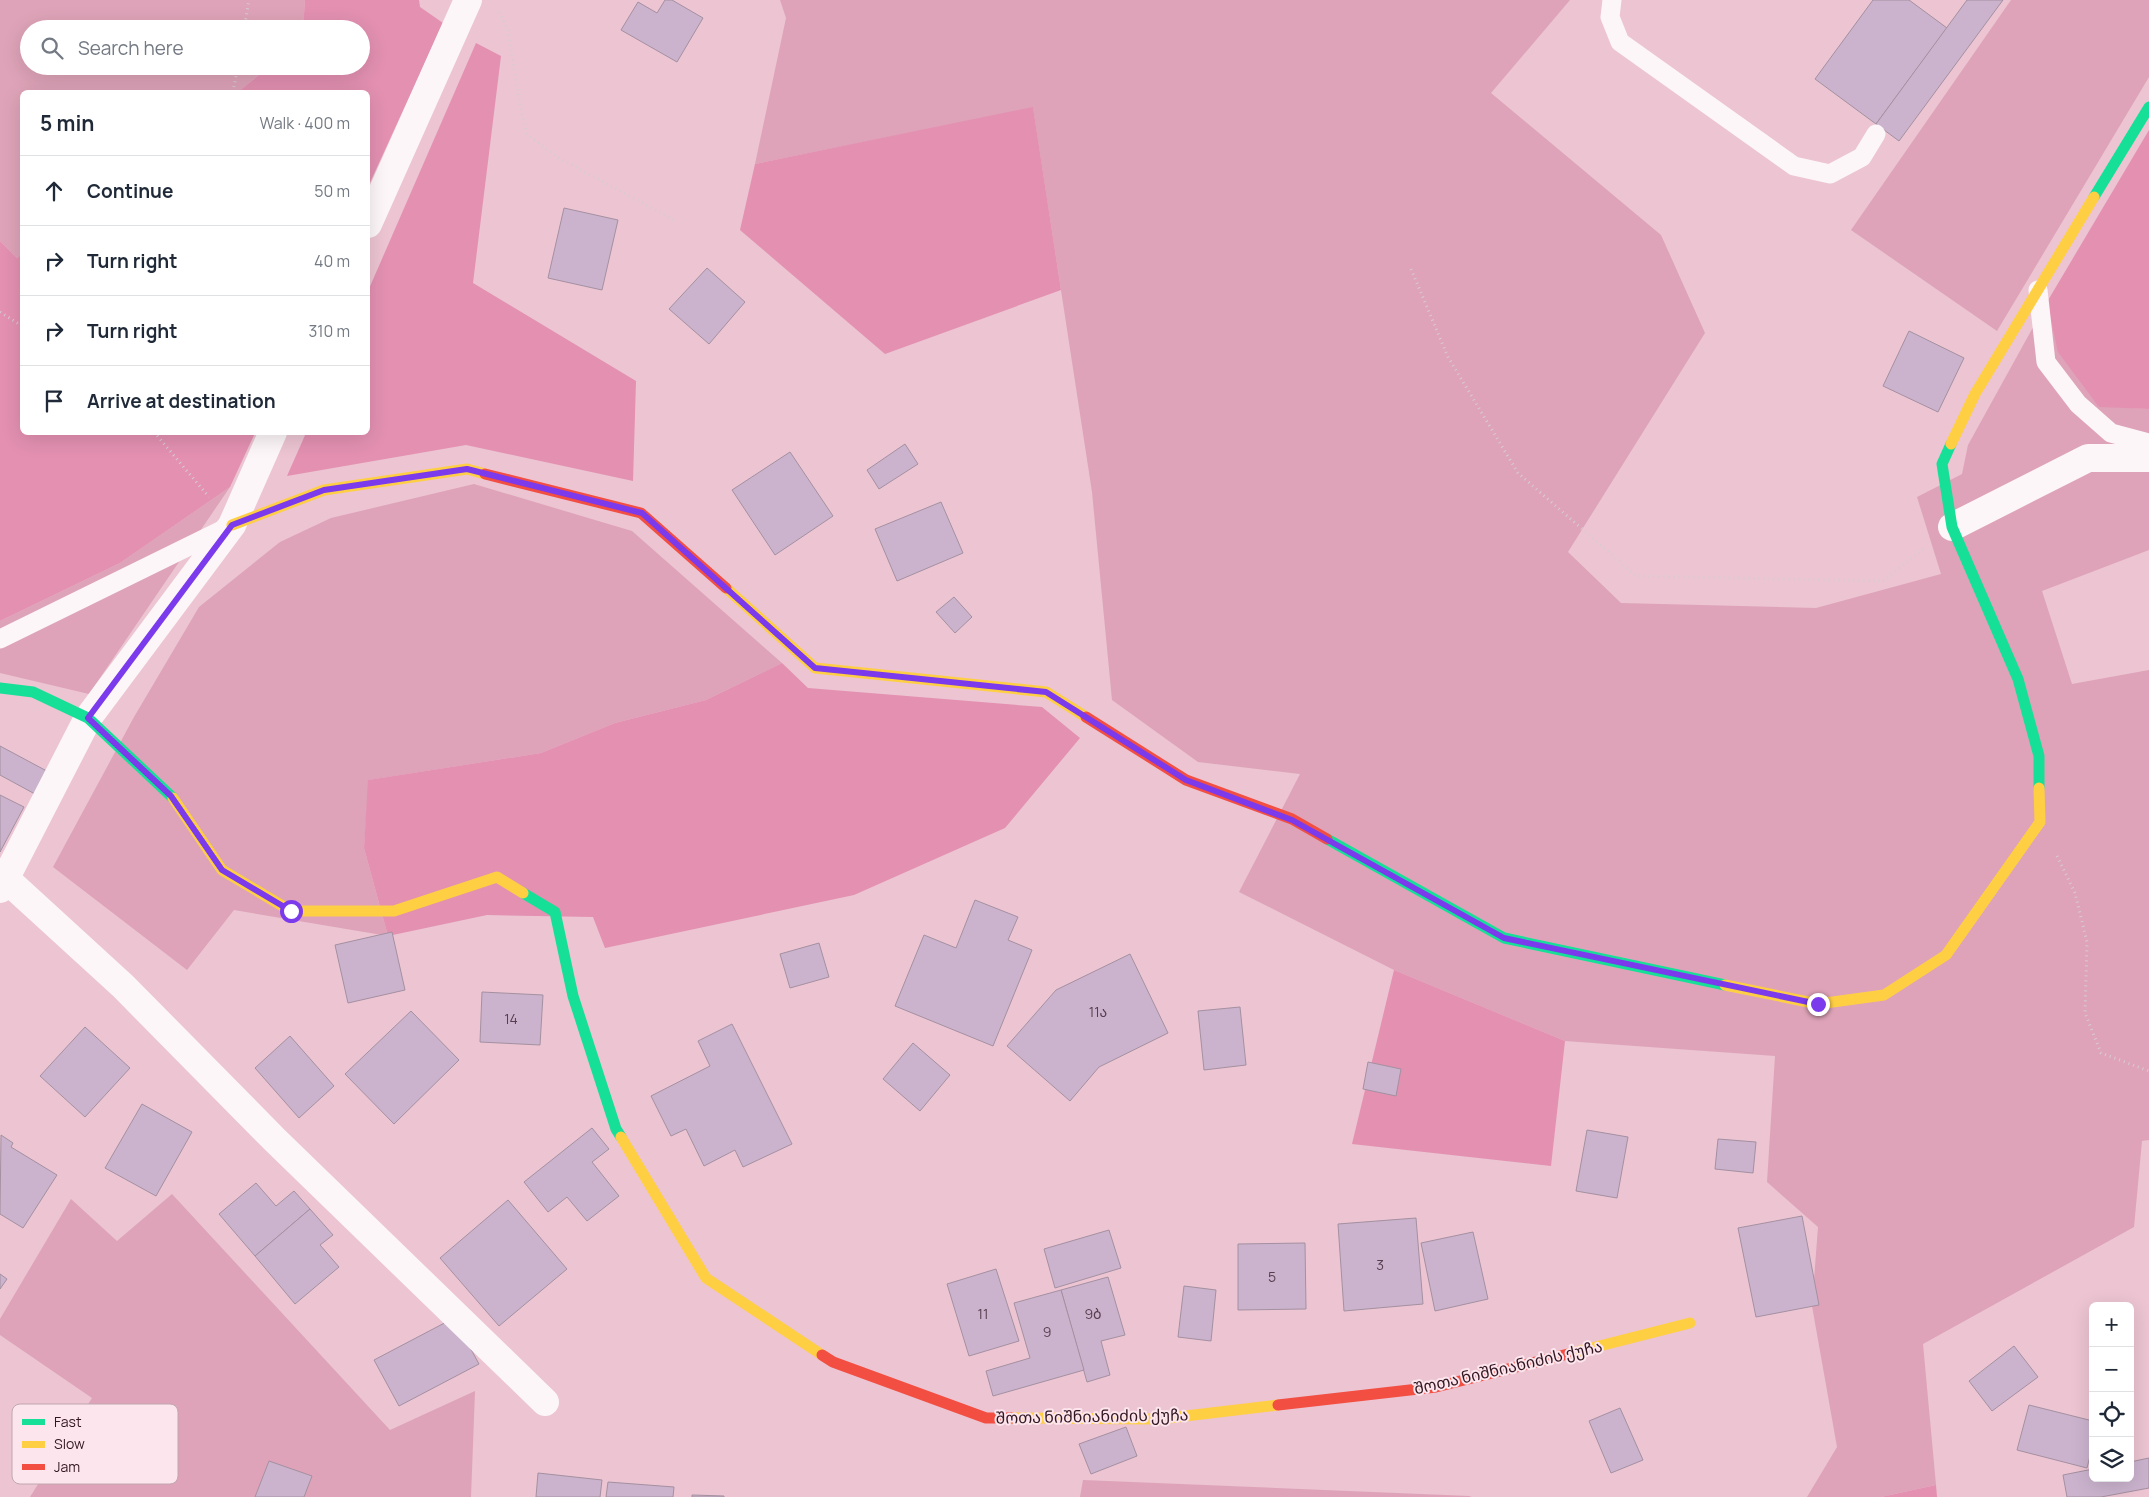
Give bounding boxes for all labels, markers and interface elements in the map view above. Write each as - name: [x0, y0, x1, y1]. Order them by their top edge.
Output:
- search box: [20, 20, 370, 75]
- icon: search: [38, 34, 66, 62]
- text: Search here: [78, 35, 184, 61]
- text: 5 min: [40, 109, 94, 137]
- text: Walk · 400 m: [259, 112, 350, 134]
- icon: ahead: [40, 177, 68, 205]
- text: Continue: [87, 178, 173, 204]
- text: 50 m: [314, 180, 350, 202]
- icon: right: [40, 247, 68, 275]
- text: Turn right: [87, 248, 177, 274]
- text: 40 m: [314, 250, 350, 272]
- icon: right: [40, 317, 68, 345]
- text: Turn right: [87, 318, 177, 344]
- text: 310 m: [308, 320, 350, 342]
- icon: arrive: [40, 387, 68, 415]
- text: Arrive at destination: [87, 388, 276, 414]
- route start: [280, 900, 303, 923]
- route end: [1807, 993, 1830, 1016]
- house number: 11ა: [1089, 1002, 1107, 1021]
- house number: 14: [504, 1009, 518, 1028]
- house number: 3: [1376, 1255, 1384, 1274]
- house number: 5: [1268, 1267, 1276, 1286]
- map controls: [2089, 1302, 2134, 1482]
- button: +: [2089, 1302, 2134, 1347]
- house number: 11: [978, 1304, 988, 1323]
- house number: 9ბ: [1084, 1304, 1102, 1323]
- house number: 9: [1043, 1322, 1051, 1341]
- street label: შოთა ნიშნიანიძის ქუჩა: [1412, 1335, 1604, 1399]
- button: −: [2089, 1347, 2134, 1392]
- button: locate: [2089, 1392, 2134, 1437]
- street label: შოთა ნიშნიანიძის ქუჩა: [995, 1403, 1189, 1429]
- legend: [12, 1404, 178, 1484]
- text: Fast: [54, 1412, 82, 1431]
- text: Slow: [54, 1434, 85, 1453]
- button: layers: [2089, 1437, 2134, 1482]
- text: Jam: [54, 1457, 80, 1476]

